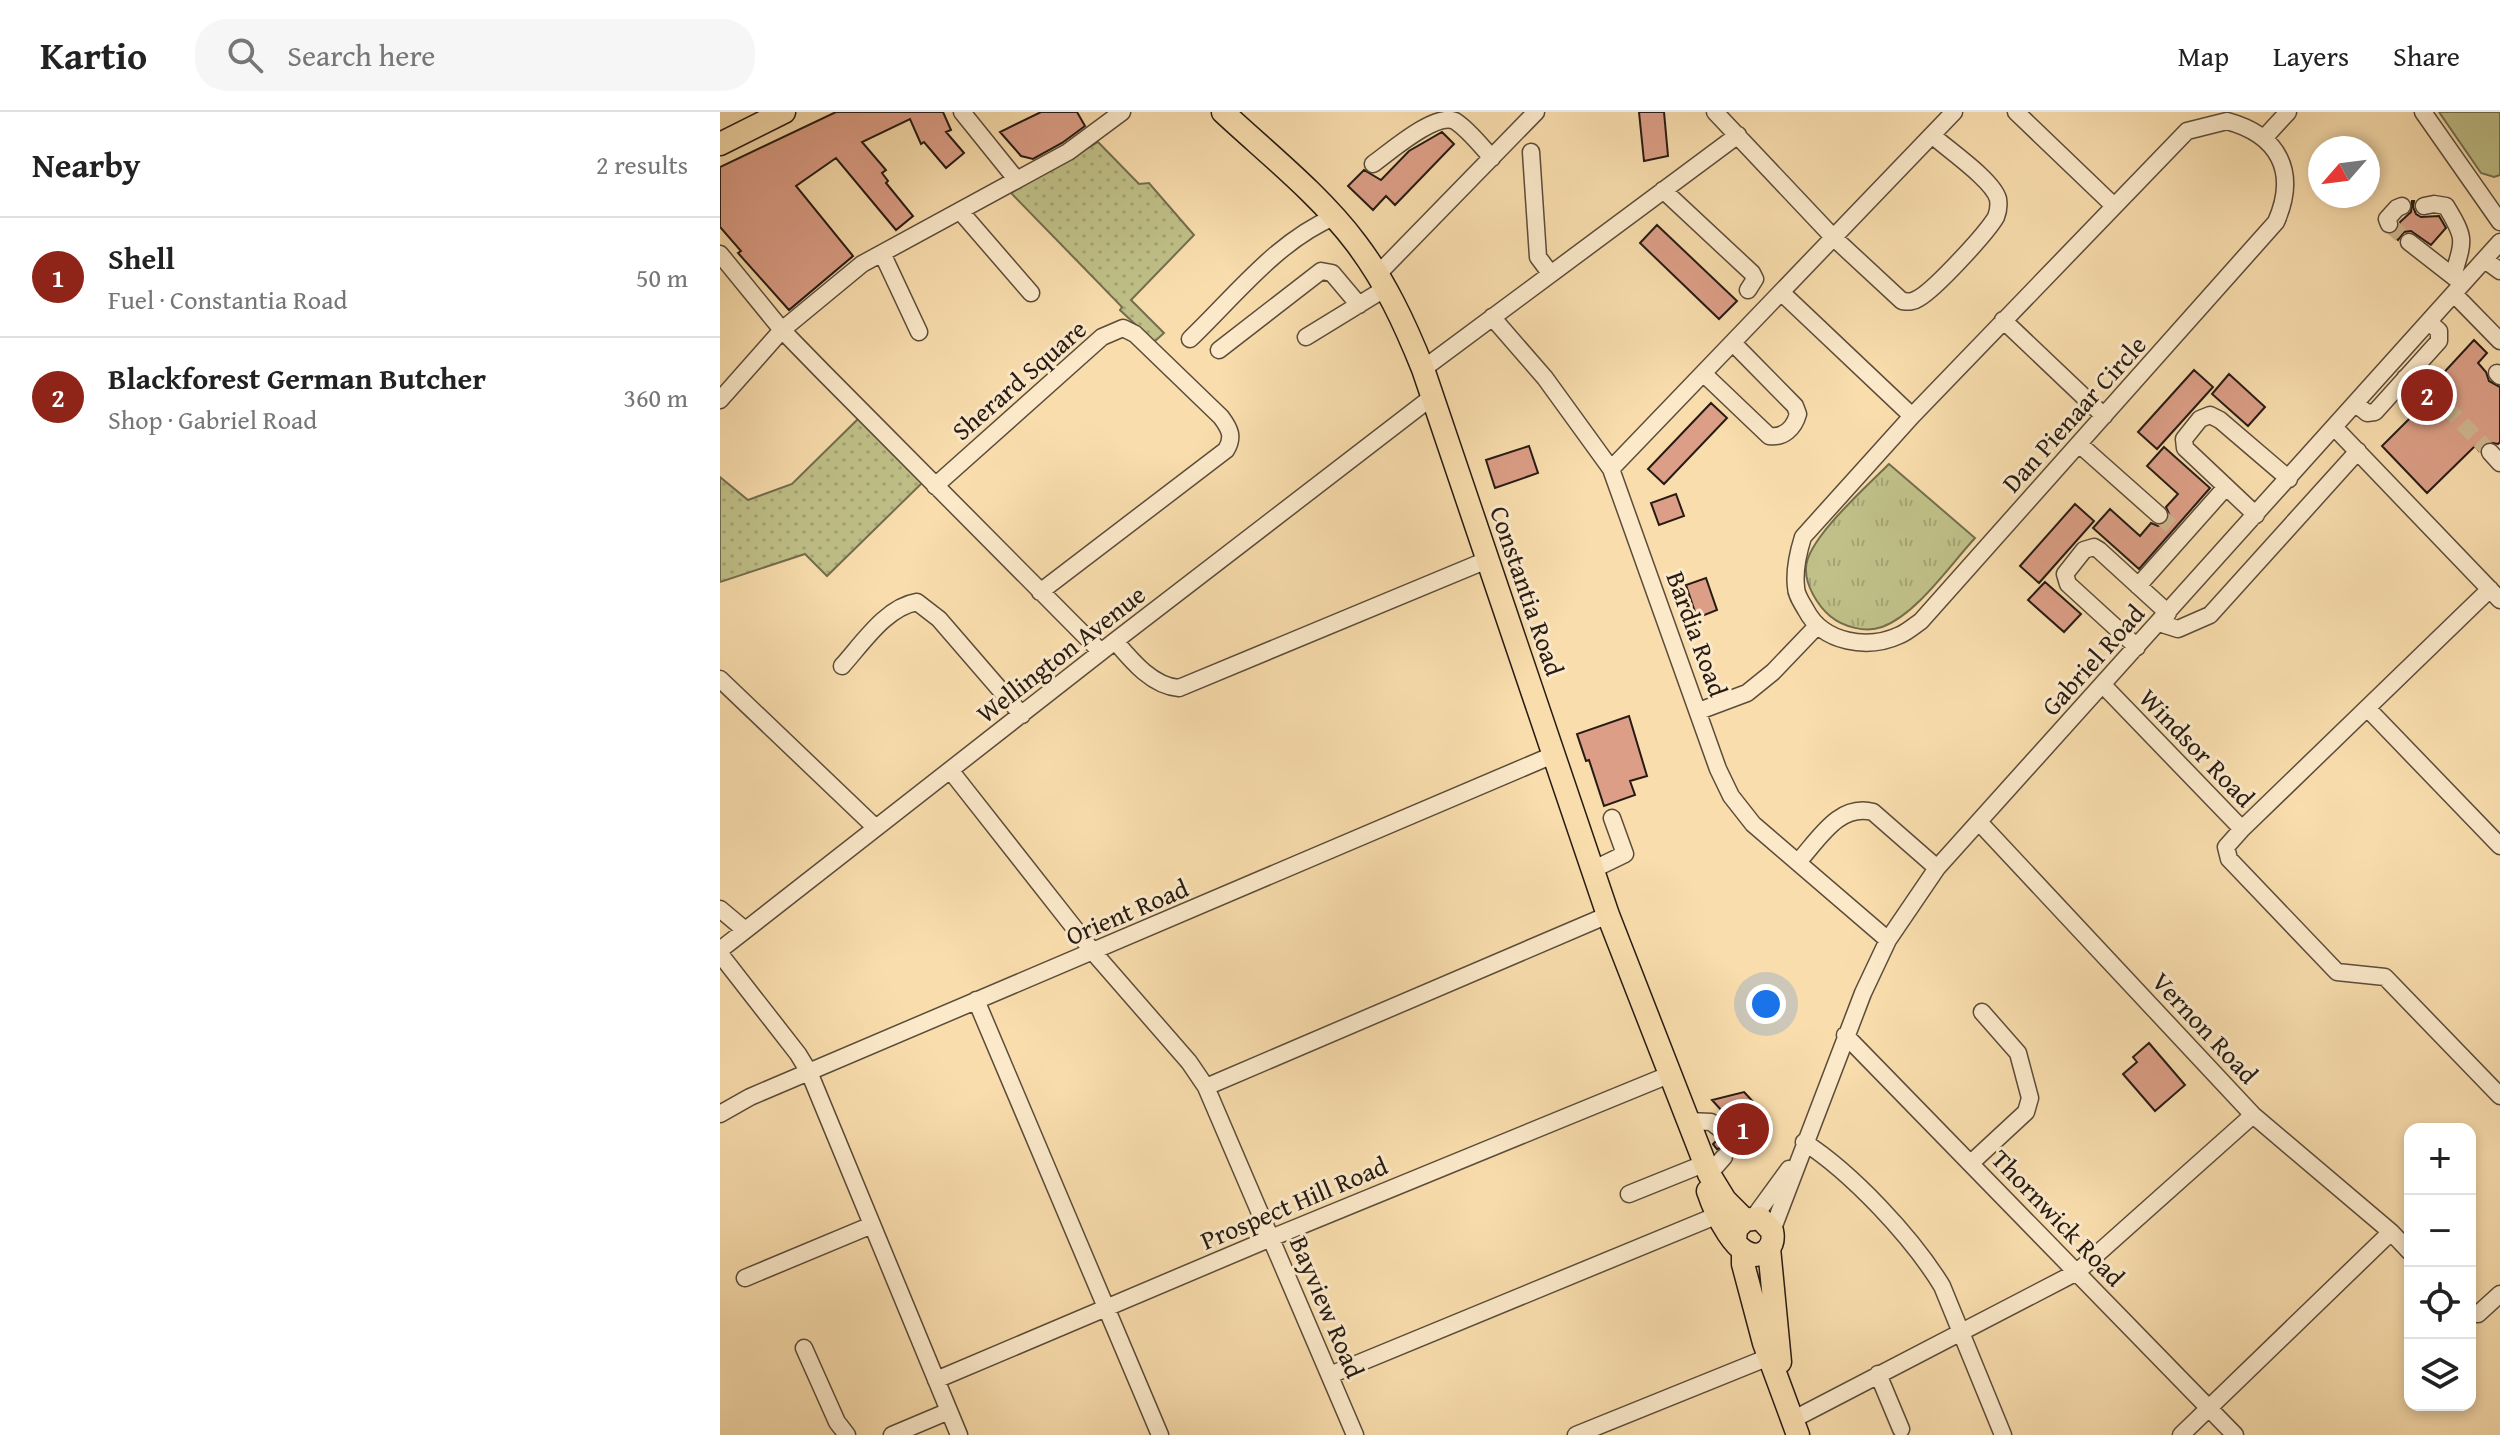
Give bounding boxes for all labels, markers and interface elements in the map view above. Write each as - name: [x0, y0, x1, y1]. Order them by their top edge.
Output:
- search box: [195, 19, 755, 91]
- text: Kartio: [40, 27, 147, 83]
- icon: search: [223, 33, 267, 77]
- text: Search here: [287, 33, 435, 77]
- text: Map: [2178, 35, 2229, 76]
- text: Layers: [2273, 35, 2349, 76]
- text: Share: [2393, 35, 2460, 76]
- north arrow: [2308, 136, 2380, 208]
- text: Nearby: [32, 140, 141, 189]
- text: 2 results: [596, 145, 688, 184]
- text: Shell: [108, 236, 175, 280]
- text: 1: [51, 258, 65, 297]
- text: 50 m: [636, 258, 688, 297]
- text: Fuel · Constantia Road: [108, 280, 347, 319]
- street label: Sherard Square: [943, 310, 1095, 449]
- street label: Dan Pienaar Circle: [1992, 326, 2155, 501]
- text: Blackforest German Butcher: [108, 356, 486, 400]
- pin: 2: [2401, 365, 2453, 425]
- text: 2: [51, 378, 65, 417]
- text: 360 m: [623, 378, 688, 417]
- text: Shop · Gabriel Road: [108, 400, 317, 439]
- street label: Constantia Road: [1480, 501, 1575, 681]
- street label: Bardia Road: [1657, 566, 1738, 702]
- street label: Wellington Avenue: [968, 575, 1154, 732]
- street label: Gabriel Road: [2032, 595, 2154, 724]
- street label: Windsor Road: [2130, 679, 2264, 816]
- street label: Orient Road: [1059, 868, 1194, 955]
- street label: Vernon Road: [2143, 963, 2268, 1093]
- your location: [1746, 984, 1786, 1024]
- pin: 1: [1717, 1099, 1769, 1159]
- map controls: [2404, 1123, 2476, 1411]
- button: +: [2404, 1123, 2476, 1195]
- street label: Thornwick Road: [1983, 1140, 2134, 1295]
- street label: Prospect Hill Road: [1194, 1146, 1394, 1260]
- button: −: [2404, 1195, 2476, 1267]
- street label: Bayview Road: [1280, 1230, 1375, 1384]
- button: locate: [2404, 1267, 2476, 1339]
- button: layers: [2404, 1339, 2476, 1411]

